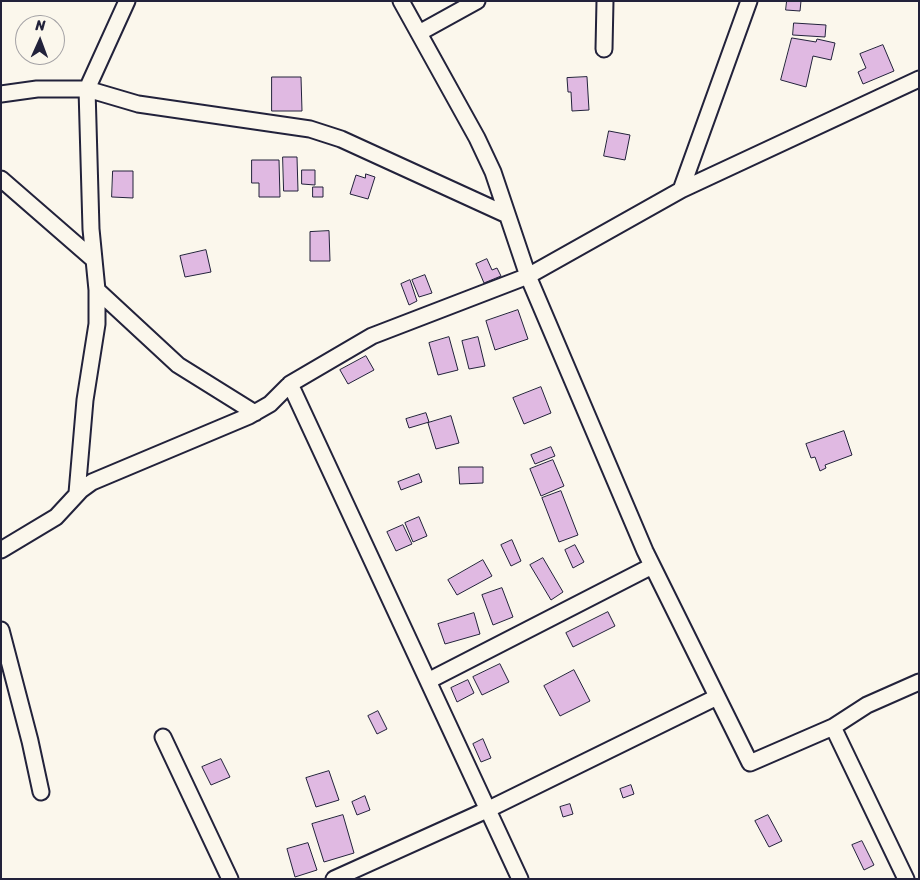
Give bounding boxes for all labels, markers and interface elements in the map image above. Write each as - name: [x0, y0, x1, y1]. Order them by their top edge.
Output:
- text: N: [35, 13, 46, 38]
- north arrow: [15, 15, 65, 65]

